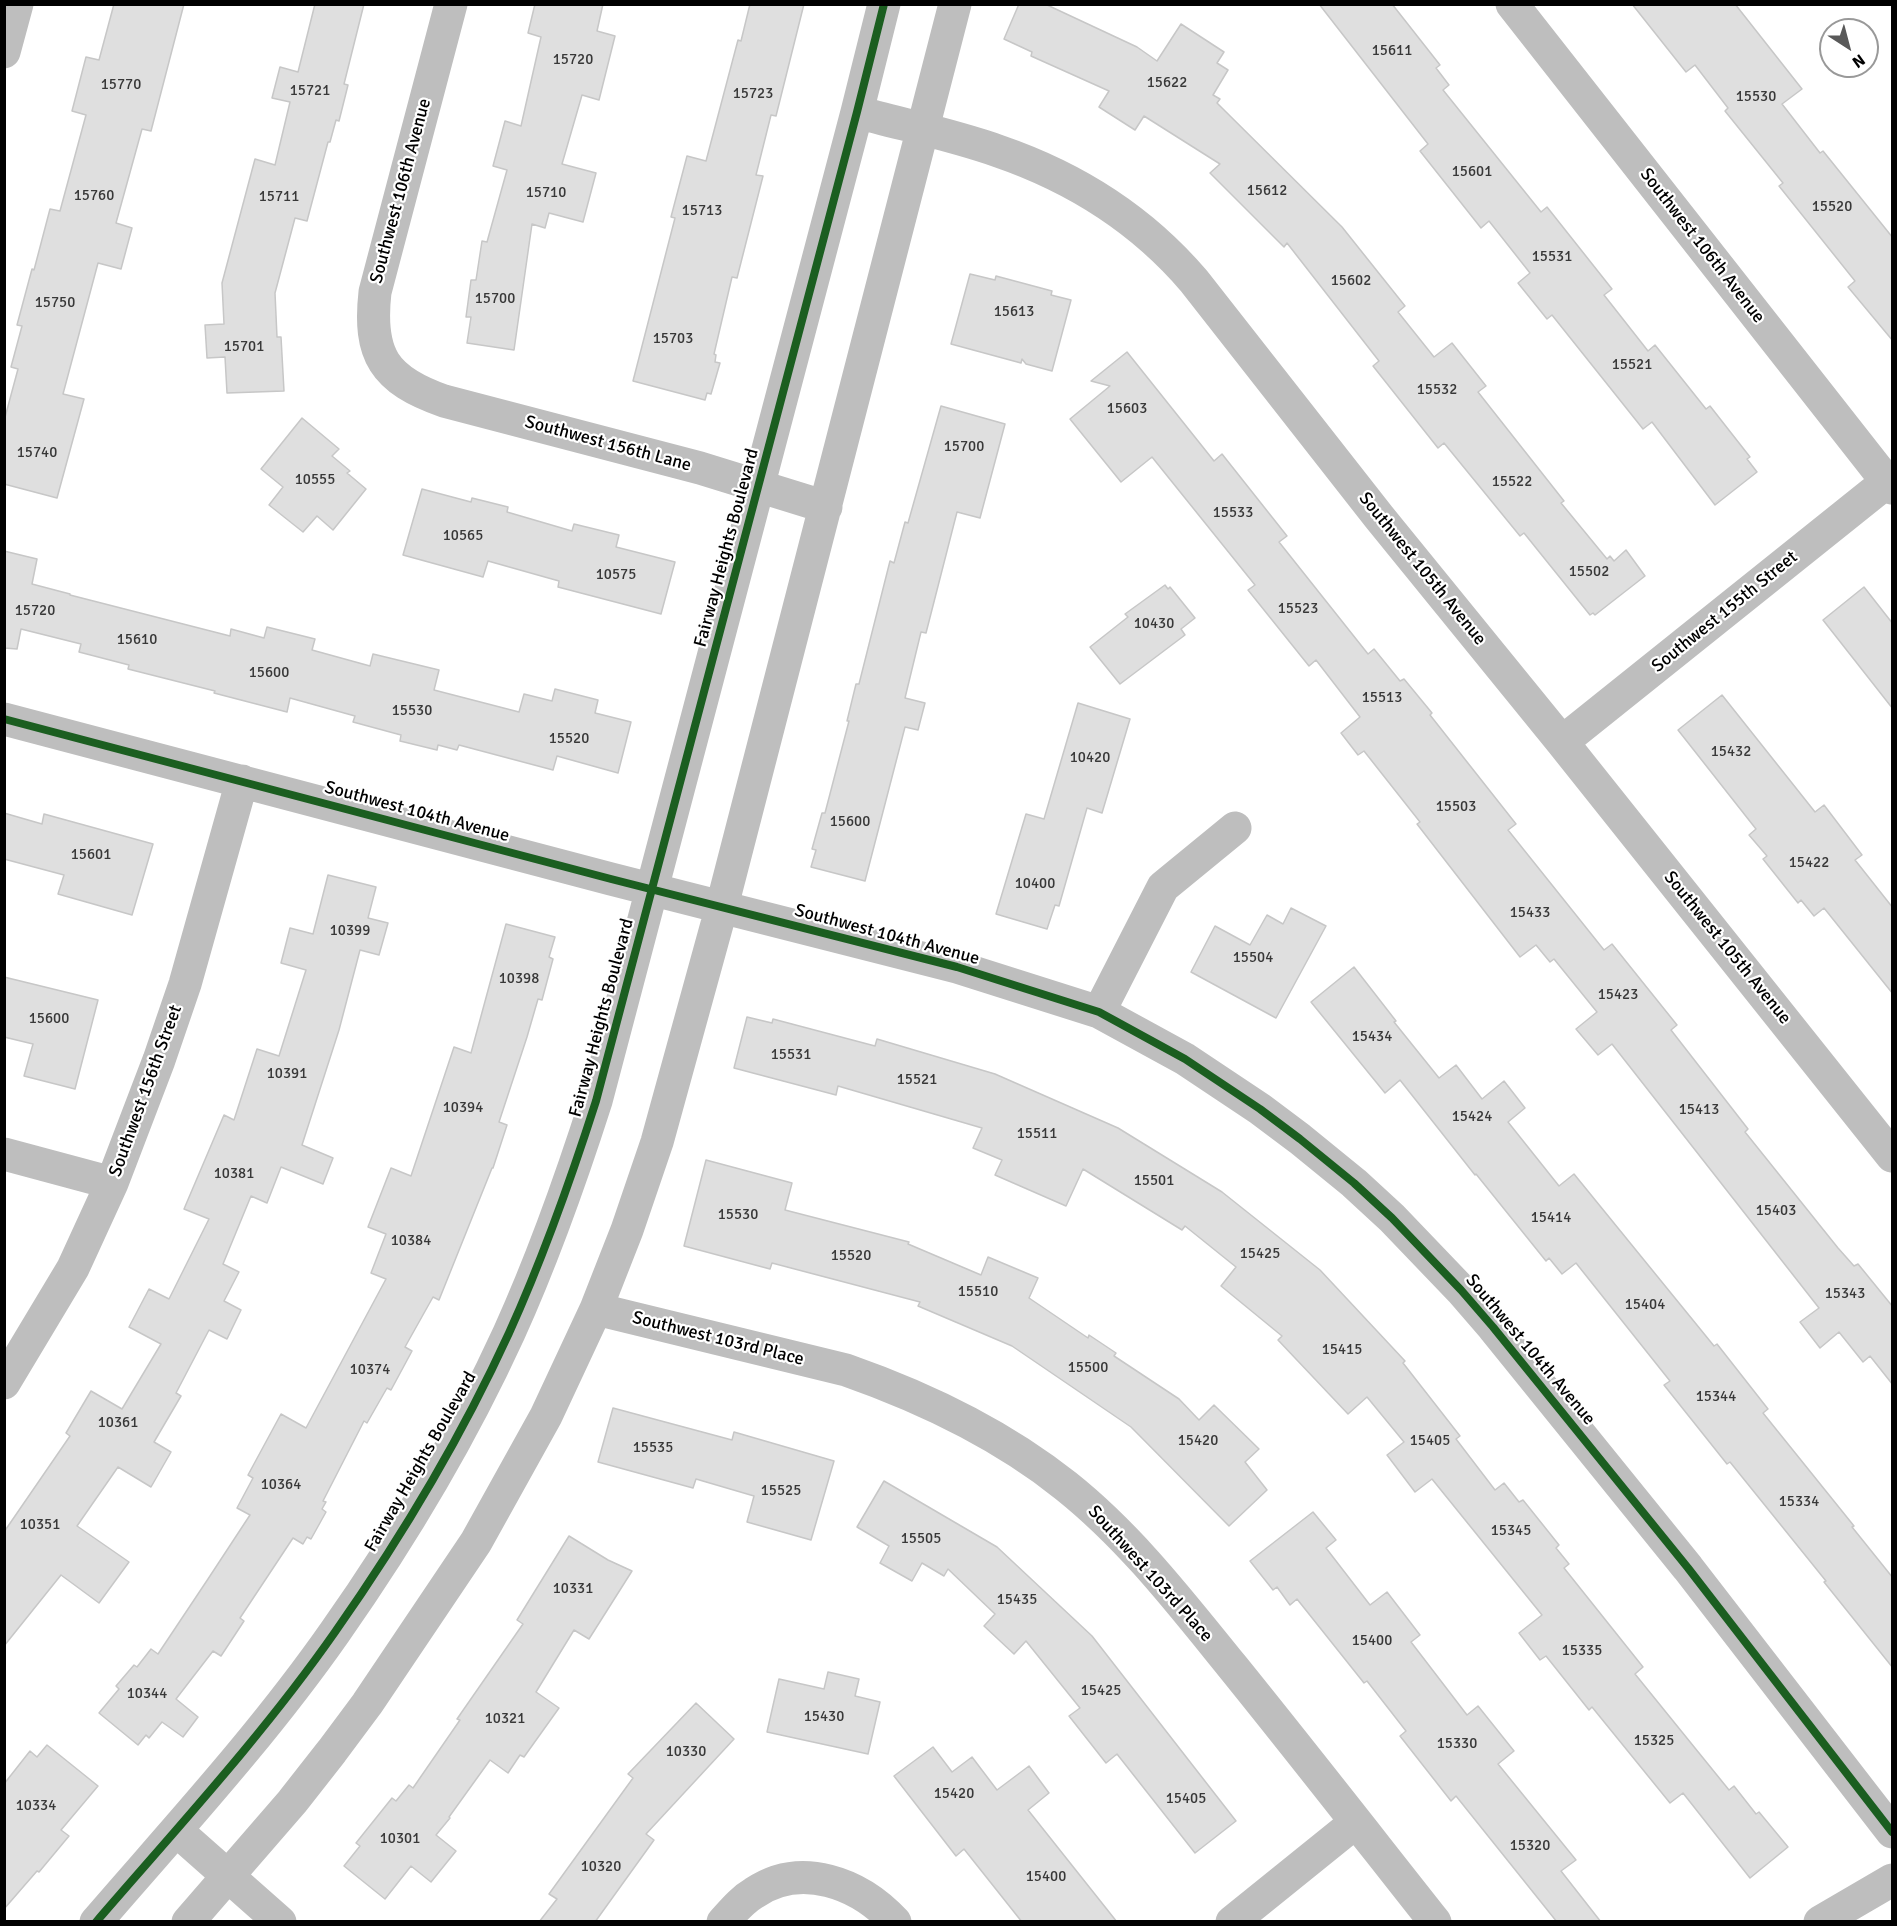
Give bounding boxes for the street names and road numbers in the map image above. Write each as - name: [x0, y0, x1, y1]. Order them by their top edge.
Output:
- street label: Southwest 106th Avenue: [366, 96, 436, 286]
- street label: Southwest 106th Avenue: [1635, 164, 1769, 328]
- street label: Southwest 156th Lane: [522, 411, 694, 477]
- street label: Fairway Heights Boulevard: [690, 446, 764, 650]
- street label: Southwest 105th Avenue: [1354, 488, 1490, 650]
- street label: Southwest 155th Street: [1648, 547, 1802, 677]
- street label: Southwest 104th Avenue: [322, 777, 512, 847]
- street label: Southwest 105th Avenue: [1659, 867, 1795, 1029]
- street label: Southwest 104th Avenue: [792, 900, 982, 970]
- street label: Fairway Heights Boulevard: [565, 916, 639, 1120]
- street label: Southwest 156th Street: [105, 1002, 187, 1180]
- street label: Southwest 104th Avenue: [1461, 1270, 1599, 1430]
- street label: Southwest 103rd Place: [630, 1307, 806, 1371]
- street label: Fairway Heights Boulevard: [360, 1368, 482, 1556]
- street label: Southwest 103rd Place: [1083, 1501, 1217, 1647]

